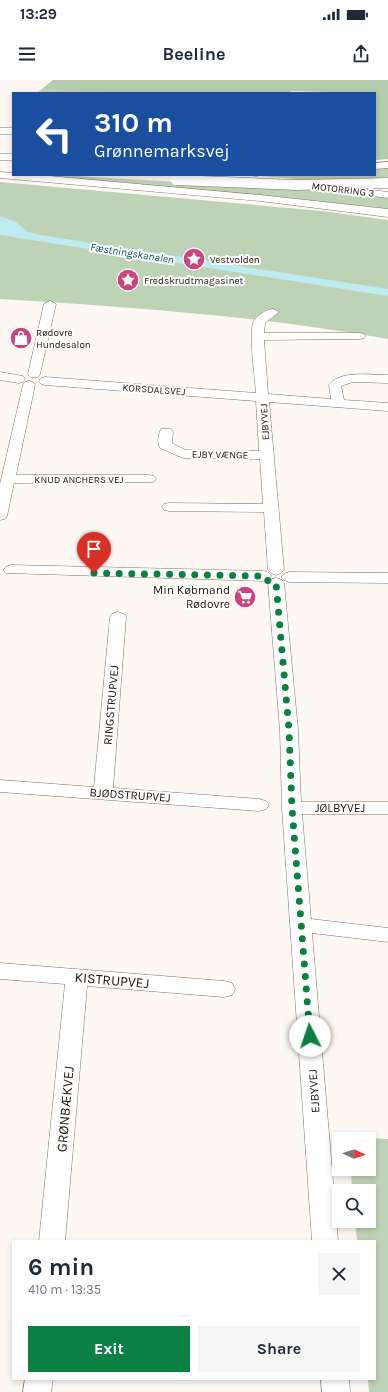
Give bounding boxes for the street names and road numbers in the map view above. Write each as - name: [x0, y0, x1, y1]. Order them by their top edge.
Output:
- street label: MOTORRING 3: [311, 180, 375, 200]
- street label: KORSDALSVEJ: [122, 382, 186, 398]
- street label: EJBYVEJ: [258, 403, 272, 441]
- street label: EJBY VÆNGE: [192, 449, 248, 461]
- street label: KNUD ANCHERS VEJ: [34, 474, 124, 486]
- street label: RINGSTRUPVEJ: [101, 665, 121, 745]
- street label: BJØDSTRUPVEJ: [89, 785, 171, 805]
- street label: JØLBYVEJ: [315, 801, 365, 815]
- street label: KISTRUPVEJ: [74, 969, 150, 992]
- street label: GRØNBÆKVEJ: [53, 1065, 78, 1153]
- street label: EJBYVEJ: [305, 1069, 323, 1113]

